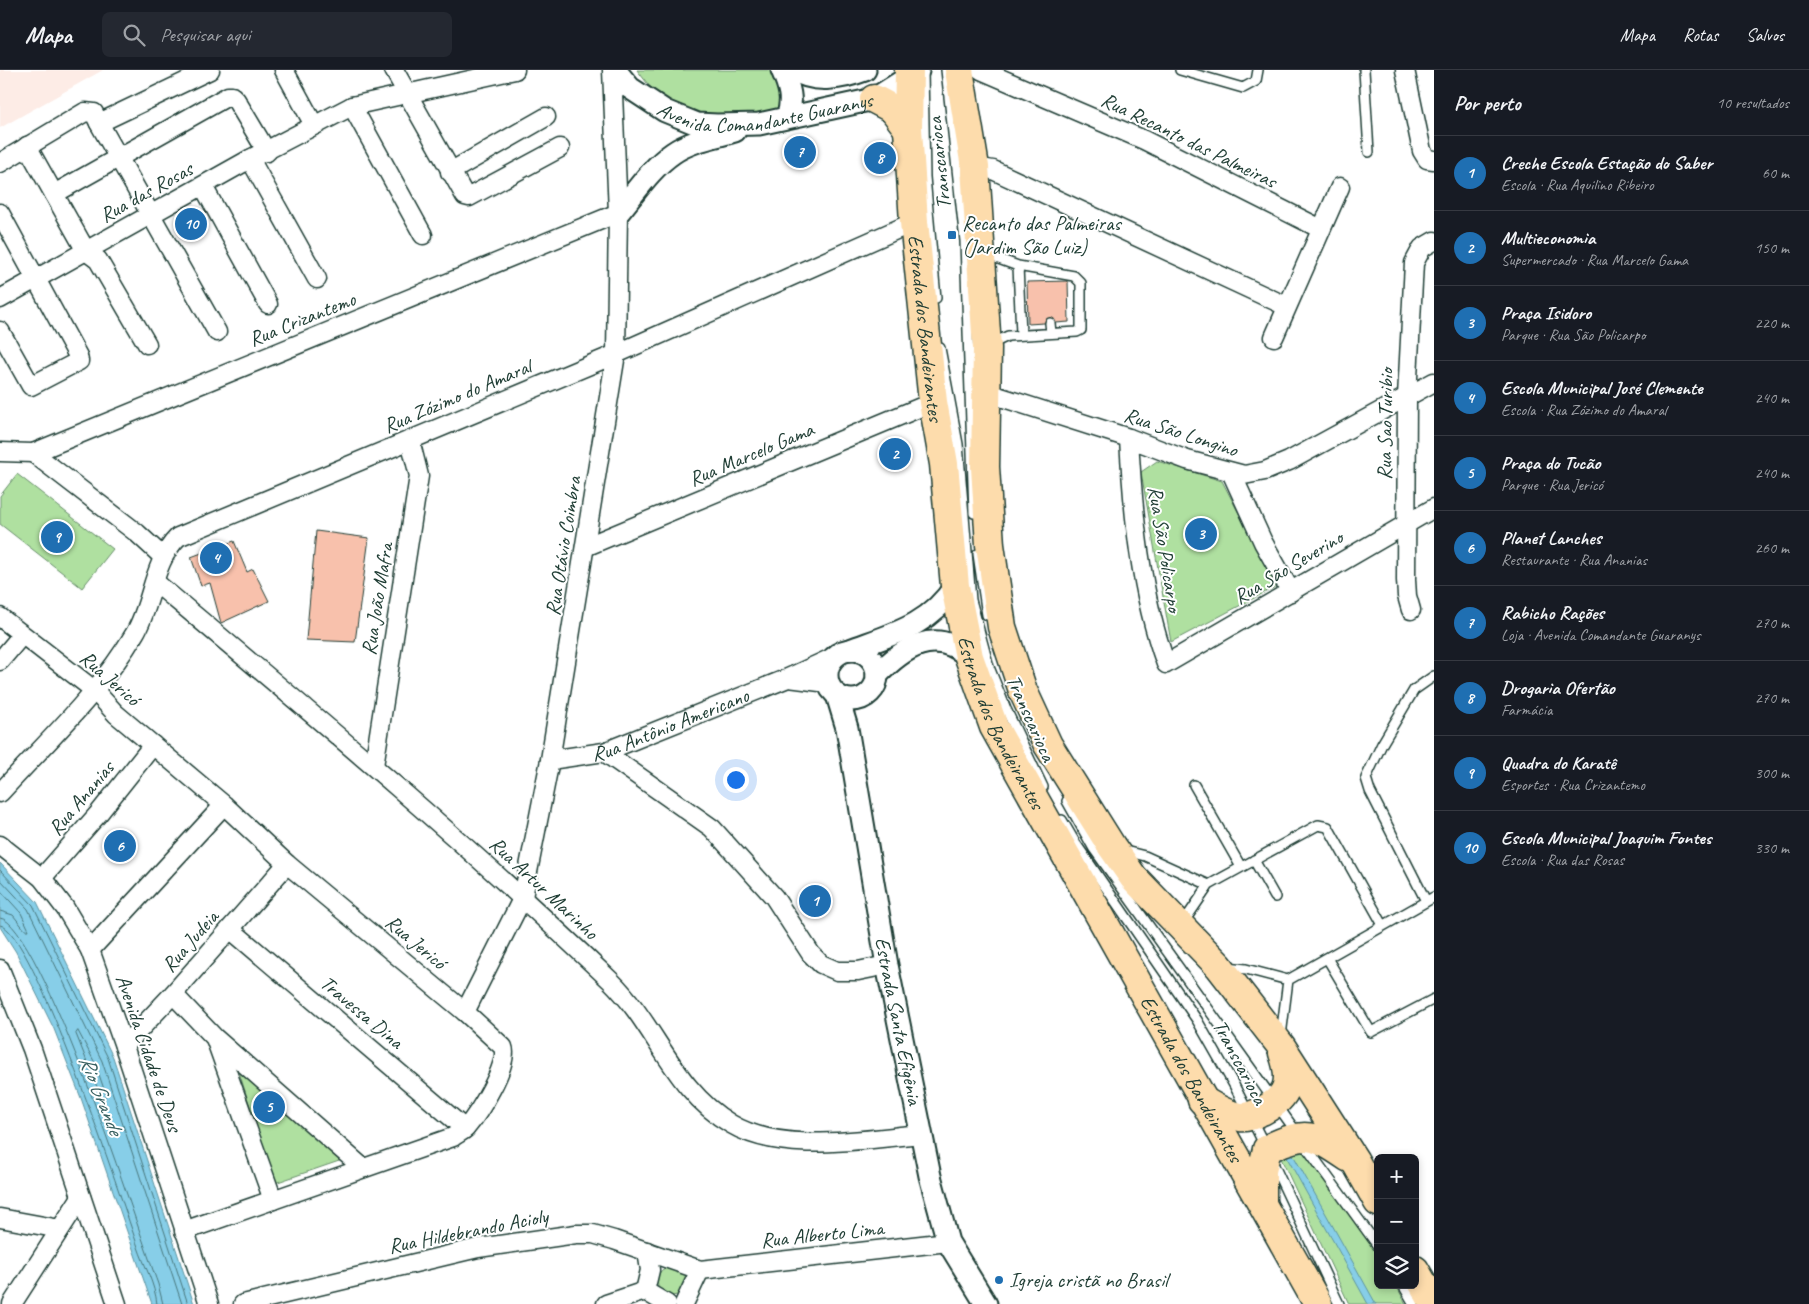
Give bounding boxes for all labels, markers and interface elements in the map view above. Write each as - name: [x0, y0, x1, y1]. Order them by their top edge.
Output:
- search box: [102, 12, 452, 57]
- text: Mapa: [25, 20, 72, 50]
- icon: search: [120, 21, 148, 49]
- text: Pesquisar aqui: [160, 23, 251, 47]
- text: Mapa: [1620, 24, 1655, 46]
- text: Rotas: [1683, 24, 1718, 46]
- text: Salvos: [1746, 24, 1784, 46]
- street label: Avenida Comandante Guaranys: [652, 86, 877, 138]
- street label: Rua Recanto das Palmeiras: [1097, 86, 1283, 195]
- text: Por perto: [1454, 90, 1521, 116]
- text: 10 resultados: [1716, 93, 1789, 113]
- street label: Transcarioca: [921, 114, 957, 210]
- pin: 7: [784, 133, 816, 171]
- pin: 8: [864, 139, 896, 177]
- text: Creche Escola Estação do Saber: [1501, 151, 1712, 175]
- street label: Rua das Rosas: [95, 155, 199, 228]
- text: 1: [1466, 163, 1474, 183]
- text: 60 m: [1762, 163, 1789, 183]
- text: Escola · Rua Aquilino Ribeiro: [1501, 175, 1654, 195]
- pin: 10: [175, 205, 207, 243]
- place label: Recanto das Palmeiras (Jardim São Luiz): [962, 210, 1122, 260]
- text: Multieconomia: [1501, 226, 1595, 250]
- marker: Recanto das Palmeiras (Jardim São Luiz): [946, 229, 958, 241]
- street label: Estrada dos Bandeirantes: [902, 234, 950, 425]
- text: 2: [1466, 238, 1474, 258]
- text: 150 m: [1755, 238, 1789, 258]
- text: Supermercado · Rua Marcelo Gama: [1501, 250, 1688, 270]
- street label: Rua Crizantemo: [245, 285, 361, 352]
- text: Praça Isidoro: [1501, 301, 1591, 325]
- text: 3: [1466, 313, 1474, 333]
- text: 220 m: [1755, 313, 1789, 333]
- text: Parque · Rua São Policarpo: [1501, 325, 1645, 345]
- street label: Rua Zózimo do Amaral: [379, 352, 538, 439]
- street label: Rua Sao Turibio: [1371, 365, 1399, 480]
- text: Escola Municipal José Clemente: [1501, 376, 1703, 400]
- text: 4: [1466, 388, 1474, 408]
- text: 240 m: [1755, 388, 1789, 408]
- text: Escola · Rua Zózimo do Amaral: [1501, 400, 1667, 420]
- street label: Rua São Longino: [1121, 401, 1243, 463]
- street label: Rua Marcelo Gama: [685, 415, 819, 492]
- pin: 2: [879, 435, 911, 473]
- text: Praça do Tucão: [1501, 451, 1600, 475]
- text: 5: [1467, 463, 1473, 483]
- text: 240 m: [1755, 463, 1789, 483]
- street label: Rua Otávio Coimbra: [539, 473, 587, 617]
- text: Parque · Rua Jericó: [1501, 475, 1603, 495]
- street label: Rua São Policarpo: [1142, 484, 1188, 616]
- pin: 3: [1185, 515, 1217, 553]
- pin: 9: [41, 518, 73, 556]
- street label: Rua São Severino: [1229, 523, 1350, 610]
- text: Planet Lanches: [1501, 526, 1601, 550]
- text: 6: [1466, 538, 1474, 558]
- text: 260 m: [1755, 538, 1789, 558]
- pin: 4: [200, 539, 232, 577]
- street label: Rua João Mafra: [355, 539, 399, 657]
- text: Restaurante · Rua Ananias: [1501, 550, 1647, 570]
- text: Rabicho Rações: [1501, 601, 1604, 625]
- text: 7: [1466, 613, 1474, 633]
- text: 270 m: [1755, 613, 1789, 633]
- text: Loja · Avenida Comandante Guaranys: [1501, 625, 1701, 645]
- street label: Estrada dos Bandeirantes: [952, 634, 1051, 816]
- street label: Rua Jericó: [74, 645, 147, 713]
- street label: Transcarioca: [1000, 671, 1062, 767]
- text: Drogaria Ofertão: [1501, 676, 1615, 700]
- street label: Rua Antônio Americano: [590, 682, 754, 767]
- text: 8: [1466, 688, 1474, 708]
- text: 270 m: [1755, 688, 1789, 708]
- text: Farmácia: [1501, 700, 1552, 720]
- text: Quadra do Karatê: [1501, 751, 1615, 775]
- street label: Rua Ananias: [42, 754, 121, 841]
- text: 9: [1466, 763, 1474, 783]
- text: 300 m: [1755, 763, 1789, 783]
- your location: [723, 767, 749, 793]
- text: Esportes · Rua Crizantemo: [1501, 775, 1645, 795]
- text: Escola Municipal Joaquim Fontes: [1501, 826, 1711, 850]
- pin: 6: [104, 827, 136, 865]
- street label: Rua Artur Marinho: [484, 831, 605, 946]
- text: 10: [1463, 838, 1477, 858]
- text: 330 m: [1755, 838, 1789, 858]
- text: Escola · Rua das Rosas: [1501, 850, 1624, 870]
- pin: 1: [799, 882, 831, 920]
- street label: Rua Judeia: [156, 903, 226, 977]
- street label: Rua Jericó: [380, 909, 454, 977]
- street label: Estrada Santa Efigênia: [870, 935, 928, 1109]
- street label: Travessa Dina: [315, 970, 410, 1055]
- street label: Avenida Cidade de Deus: [110, 971, 189, 1137]
- street label: Estrada dos Bandeirantes: [1134, 991, 1250, 1169]
- street label: Transcarioca: [1207, 1015, 1274, 1110]
- water label: Rio Grande: [73, 1051, 131, 1142]
- pin: 5: [253, 1088, 285, 1126]
- map controls: [1374, 1154, 1419, 1289]
- button: +: [1374, 1154, 1419, 1199]
- button: −: [1374, 1199, 1419, 1244]
- street label: Rua Hildebrando Acioly: [386, 1202, 552, 1259]
- street label: Rua Alberto Lima: [759, 1214, 887, 1253]
- button: layers: [1374, 1244, 1419, 1289]
- place label: Igreja cristã no Brasil: [1009, 1267, 1171, 1293]
- marker: Igreja cristã no Brasil: [993, 1274, 1005, 1286]

